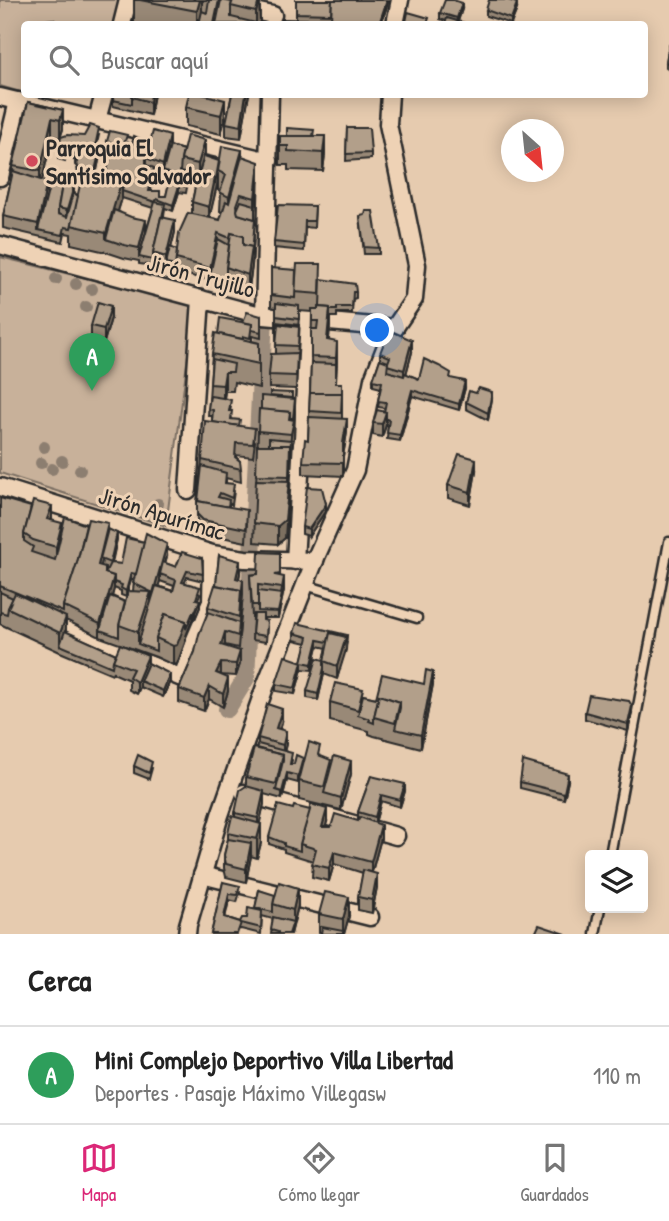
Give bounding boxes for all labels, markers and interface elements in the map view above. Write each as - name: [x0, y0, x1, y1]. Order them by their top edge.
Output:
- search box: [21, 21, 648, 98]
- icon: search: [45, 41, 83, 79]
- text: Buscar aquí: [101, 42, 209, 77]
- north arrow: [501, 119, 564, 182]
- place label: Parroquia El Santísimo Salvador: [46, 131, 212, 191]
- marker: Parroquia El Santísimo Salvador: [24, 153, 40, 169]
- street label: Jirón Trujillo: [143, 245, 259, 305]
- your location: [360, 313, 394, 347]
- pin: A: [69, 333, 115, 391]
- street label: Jirón Apurímac: [95, 479, 230, 548]
- map controls: [585, 850, 648, 913]
- button: layers: [585, 850, 648, 913]
- text: Cerca: [28, 960, 91, 1000]
- text: Mini Complejo Deportivo Villa Libertad: [95, 1042, 453, 1077]
- text: A: [45, 1060, 57, 1091]
- text: 110 m: [593, 1060, 641, 1091]
- text: Deportes · Pasaje Máximo Villegasw: [95, 1077, 386, 1108]
- tab: Mapa: [80, 1139, 118, 1207]
- tab: Cómo llegar: [278, 1139, 360, 1207]
- tab: Guardados: [520, 1139, 589, 1207]

